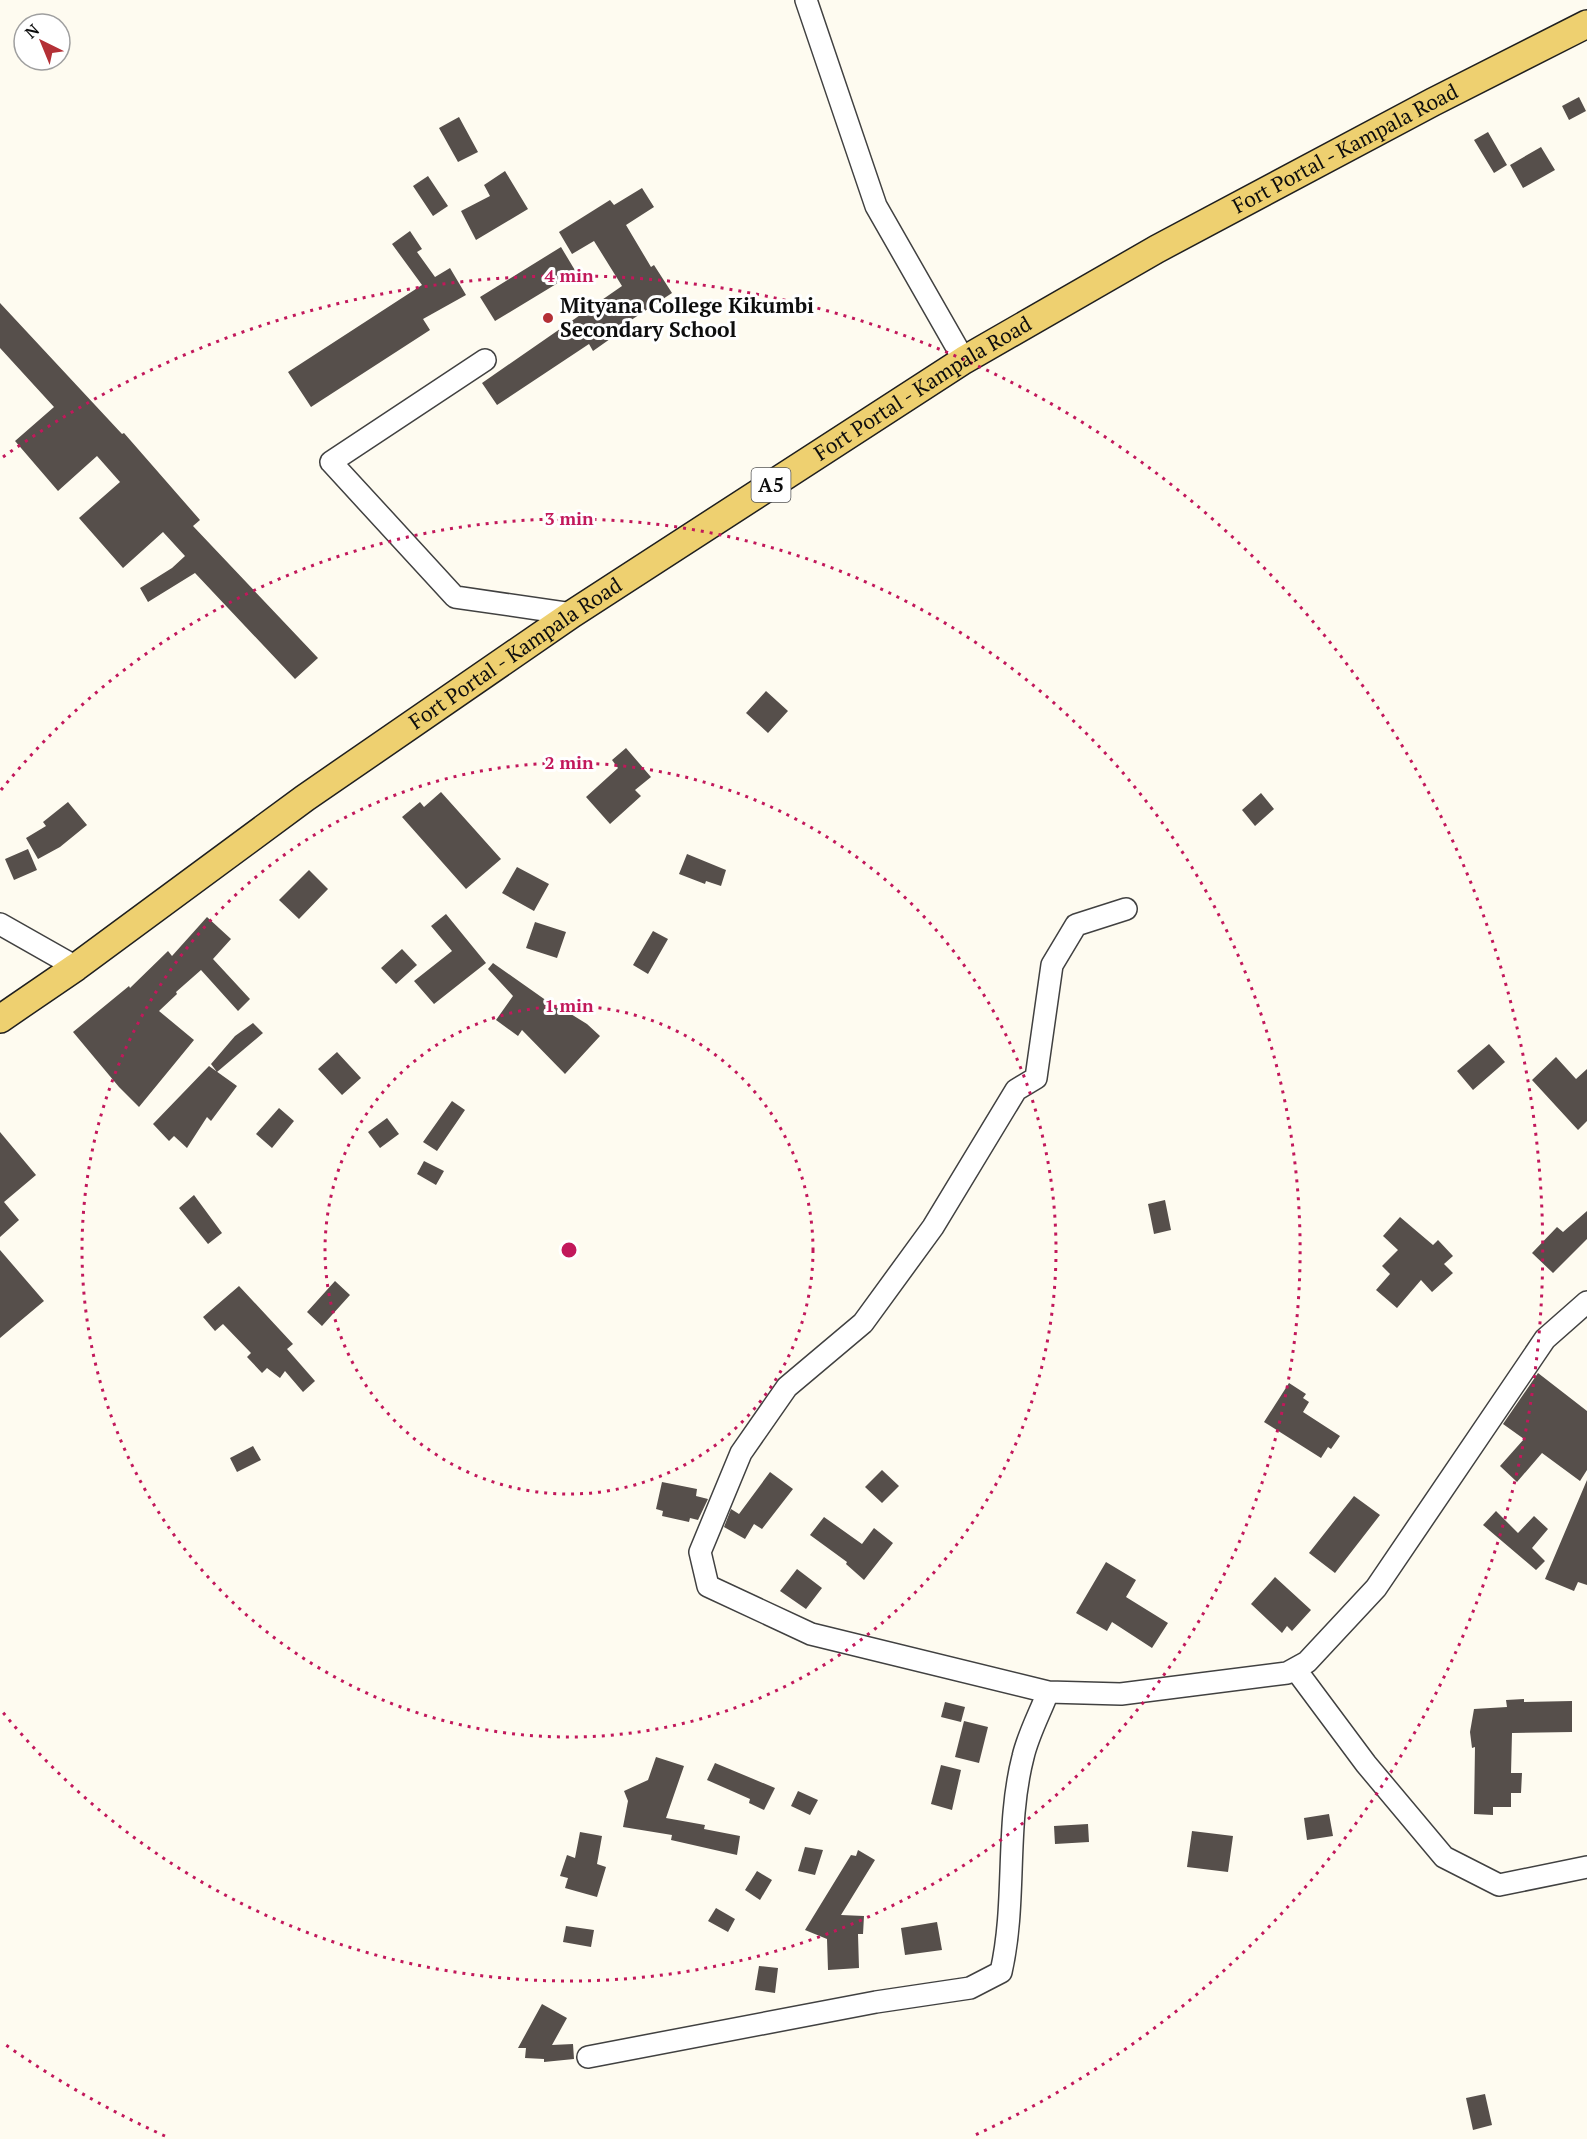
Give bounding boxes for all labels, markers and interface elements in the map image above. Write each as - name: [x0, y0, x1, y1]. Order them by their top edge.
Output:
- north arrow: [12, 12, 72, 72]
- text: N: [20, 19, 44, 43]
- street label: Fort Portal - Kampala Road: [1227, 77, 1463, 219]
- text: 4 min: [544, 263, 594, 287]
- place label: Mityana College Kikumbi Secondary School: [560, 291, 814, 343]
- street label: Fort Portal - Kampala Road: [808, 309, 1036, 467]
- marker: Mityana College Kikumbi Secondary School: [541, 311, 555, 325]
- road number: A5: [752, 468, 790, 502]
- text: 3 min: [544, 506, 594, 530]
- street label: Fort Portal - Kampala Road: [403, 570, 627, 735]
- text: 2 min: [544, 750, 594, 774]
- text: 1 min: [544, 993, 594, 1017]
- centre of rings: [559, 1240, 579, 1260]

